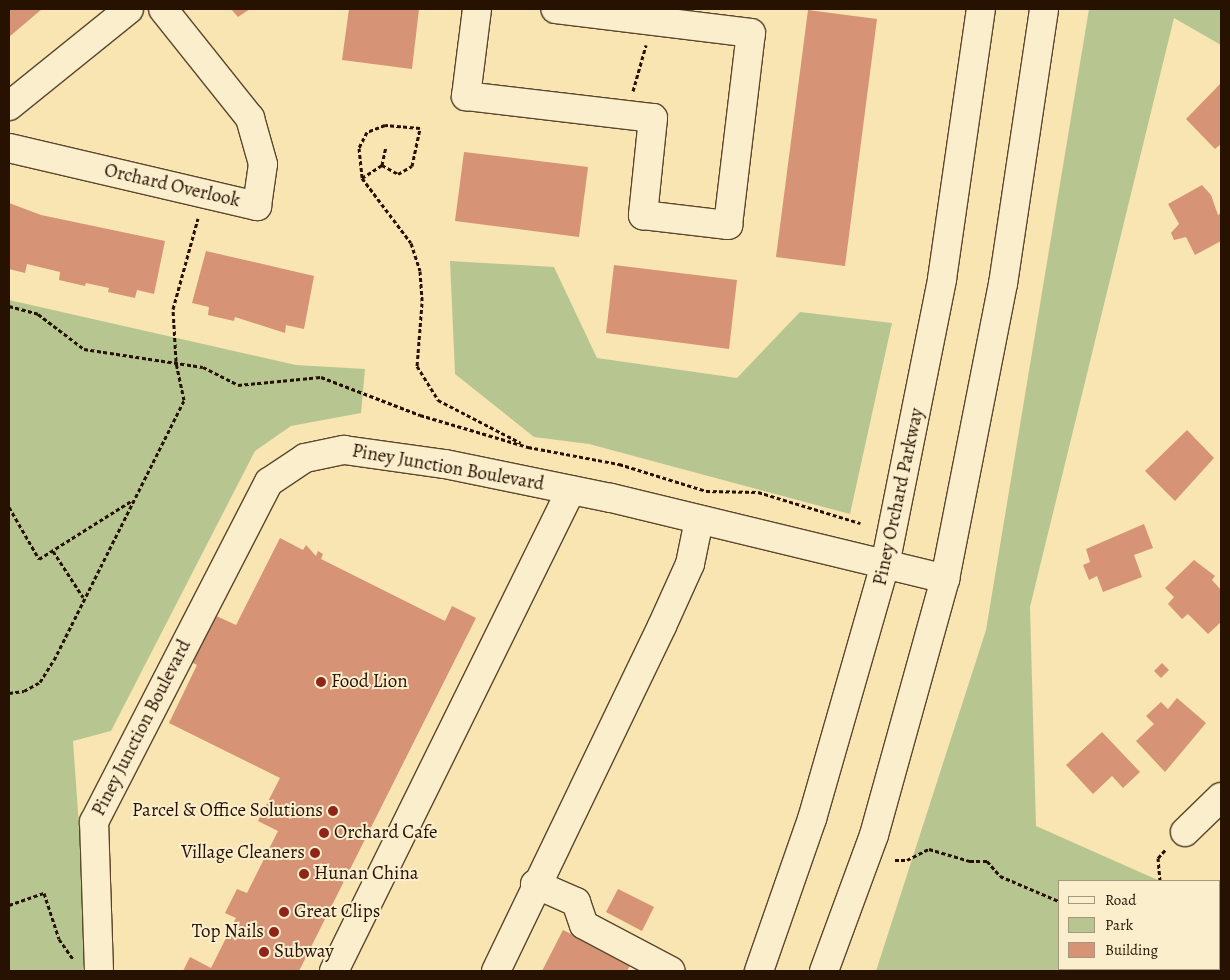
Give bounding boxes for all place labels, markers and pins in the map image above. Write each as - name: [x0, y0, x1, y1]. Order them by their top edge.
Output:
- place label: Food Lion: [331, 671, 408, 693]
- marker: Food Lion: [315, 676, 327, 688]
- place label: Parcel & Office Solutions: [132, 800, 323, 822]
- marker: Parcel & Office Solutions: [327, 805, 339, 817]
- place label: Orchard Cafe: [334, 822, 438, 844]
- marker: Orchard Cafe: [318, 827, 330, 839]
- place label: Village Cleaners: [181, 842, 305, 864]
- marker: Village Cleaners: [309, 847, 321, 859]
- place label: Hunan China: [314, 863, 419, 885]
- marker: Hunan China: [298, 868, 310, 880]
- place label: Great Clips: [294, 901, 380, 923]
- marker: Great Clips: [278, 906, 290, 918]
- place label: Top Nails: [192, 921, 264, 943]
- marker: Top Nails: [268, 926, 280, 938]
- place label: Subway: [274, 941, 334, 963]
- marker: Subway: [258, 946, 270, 958]

